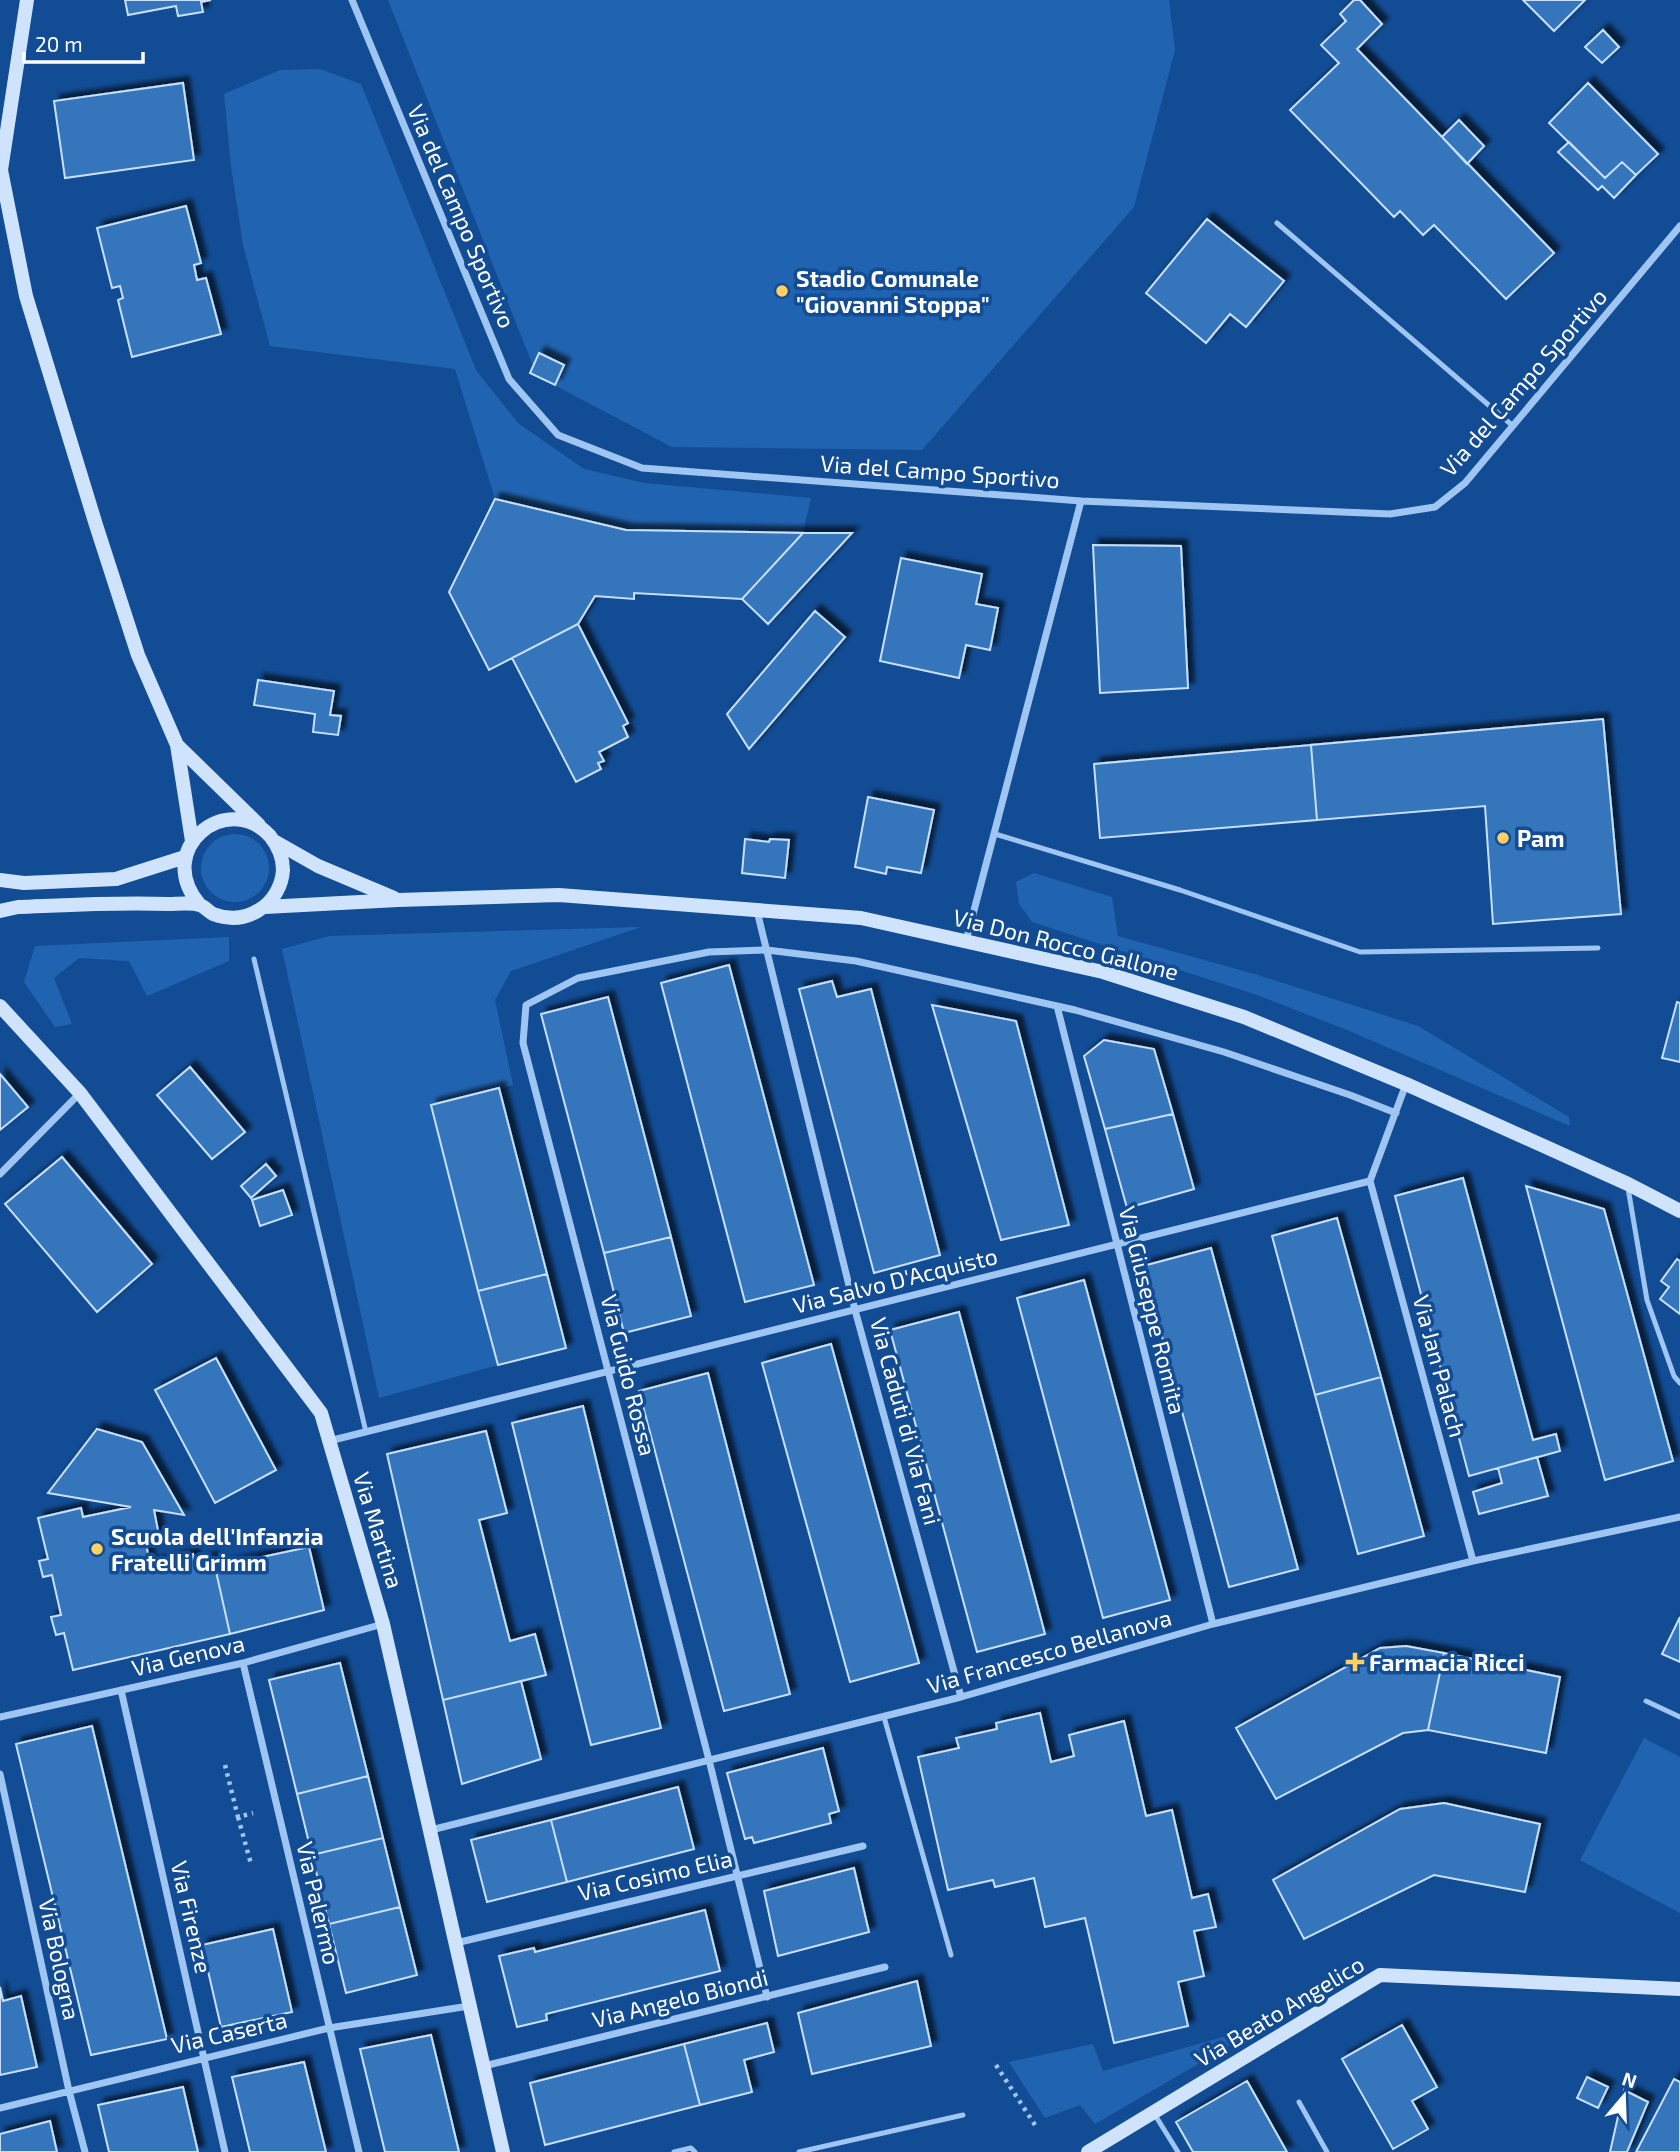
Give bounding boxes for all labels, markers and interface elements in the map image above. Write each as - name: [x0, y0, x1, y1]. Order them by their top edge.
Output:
- scale bar: [24, 21, 144, 65]
- text: 20 m: [35, 31, 83, 56]
- street label: Via del Campo Sportivo: [402, 100, 522, 332]
- place label: Stadio Comunale "Giovanni Stoppa": [796, 264, 990, 318]
- street label: Via del Campo Sportivo: [1434, 282, 1612, 482]
- marker: Stadio Comunale "Giovanni Stoppa": [774, 283, 790, 299]
- street label: Via del Campo Sportivo: [819, 449, 1061, 493]
- place label: Pam: [1517, 824, 1564, 852]
- marker: Pam: [1495, 830, 1511, 846]
- street label: Via Don Rocco Gallone: [950, 902, 1182, 986]
- street label: Via Giuseppe Romita: [1114, 1203, 1192, 1417]
- street label: Via Salvo D'Acquisto: [790, 1241, 1000, 1319]
- street label: Via Guido Rossa: [595, 1291, 663, 1459]
- street label: Via Jan Palach: [1408, 1292, 1472, 1440]
- street label: Via Caduti di Via Fani: [865, 1314, 947, 1528]
- street label: Via Martina: [348, 1469, 410, 1591]
- place label: Scuola dell'Infanzia Fratelli Grimm: [111, 1522, 324, 1576]
- marker: Scuola dell'Infanzia Fratelli Grimm: [89, 1541, 105, 1557]
- street label: Via Francesco Bellanova: [924, 1603, 1174, 1699]
- street label: Via Genova: [129, 1628, 247, 1682]
- place label: Farmacia Ricci: [1369, 1648, 1525, 1676]
- marker: Farmacia Ricci: [1347, 1654, 1363, 1670]
- street label: Via Palermo: [291, 1839, 347, 1967]
- street label: Via Cosimo Elia: [575, 1844, 735, 1906]
- street label: Via Firenze: [166, 1858, 218, 1976]
- street label: Via Bologna: [33, 1896, 87, 2022]
- street label: Via Beato Angelico: [1189, 1949, 1369, 2073]
- street label: Via Angelo Biondi: [589, 1963, 771, 2033]
- street label: Via Caserta: [168, 2005, 290, 2059]
- north arrow: [1589, 2061, 1659, 2131]
- text: N: [1619, 2066, 1640, 2093]

